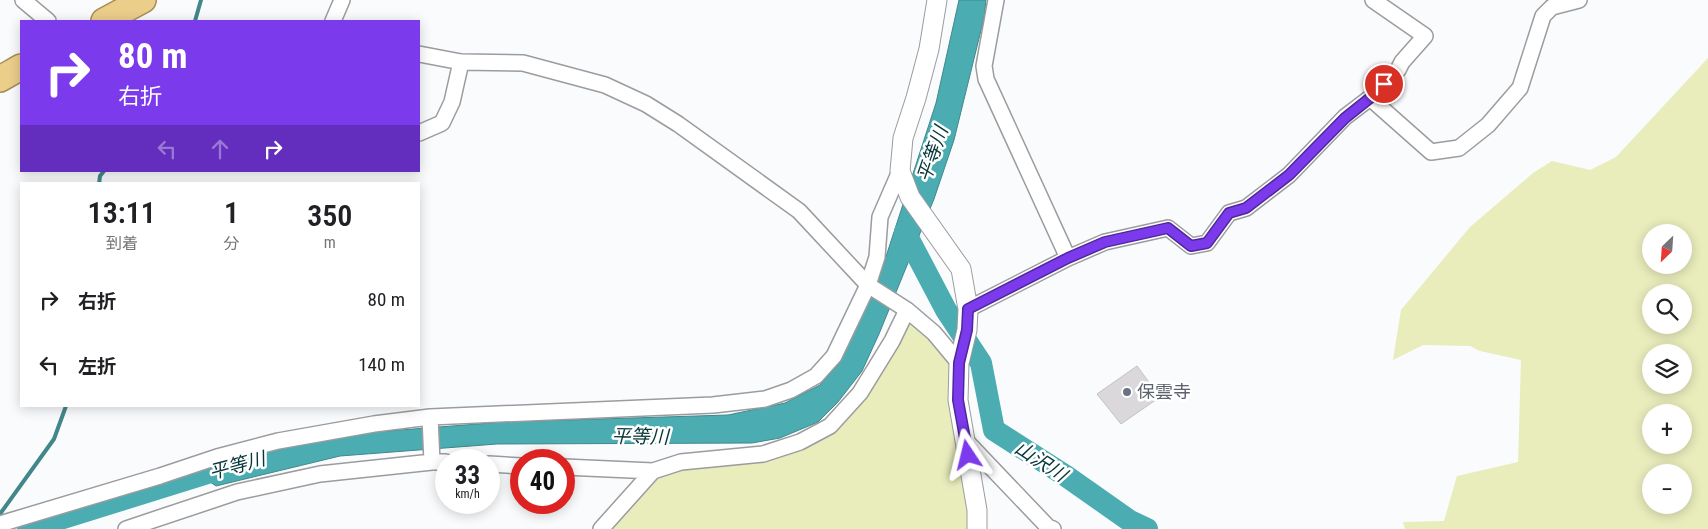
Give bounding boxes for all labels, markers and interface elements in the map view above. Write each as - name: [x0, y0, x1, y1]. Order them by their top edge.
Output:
- text: 80 m: [118, 36, 187, 77]
- icon: right: [35, 40, 100, 105]
- pin: [1363, 63, 1405, 105]
- icon: arrive: [1370, 70, 1398, 98]
- text: 右折: [118, 84, 162, 109]
- water label: 平等川: [912, 122, 953, 185]
- icon: left: [153, 135, 181, 163]
- icon: ahead: [206, 135, 234, 163]
- icon: right: [259, 135, 287, 163]
- text: 13:11: [88, 195, 156, 230]
- text: 1: [224, 195, 239, 230]
- text: 350: [307, 198, 352, 233]
- north arrow: [1642, 224, 1692, 274]
- map controls: [1642, 224, 1692, 514]
- text: m: [324, 233, 336, 252]
- text: 到着: [106, 234, 138, 253]
- text: 分: [224, 234, 240, 253]
- button: search: [1642, 284, 1692, 334]
- icon: right: [35, 286, 63, 314]
- text: 80 m: [368, 288, 405, 311]
- text: 右折: [78, 290, 116, 313]
- button: layers: [1642, 344, 1692, 394]
- icon: left: [35, 351, 63, 379]
- text: 140 m: [358, 353, 405, 376]
- text: 左折: [78, 355, 116, 378]
- place label: 保雲寺: [1137, 381, 1191, 402]
- marker: 保雲寺: [1121, 386, 1133, 398]
- button: +: [1642, 404, 1692, 454]
- water label: 平等川: [611, 425, 671, 449]
- position arrow: [941, 428, 993, 480]
- water label: 山沢川: [1011, 436, 1073, 488]
- water label: 平等川: [207, 446, 270, 484]
- speed limit sign: 40: [510, 449, 575, 514]
- text: 33: [455, 461, 480, 490]
- button: −: [1642, 464, 1692, 514]
- text: km/h: [455, 487, 480, 501]

